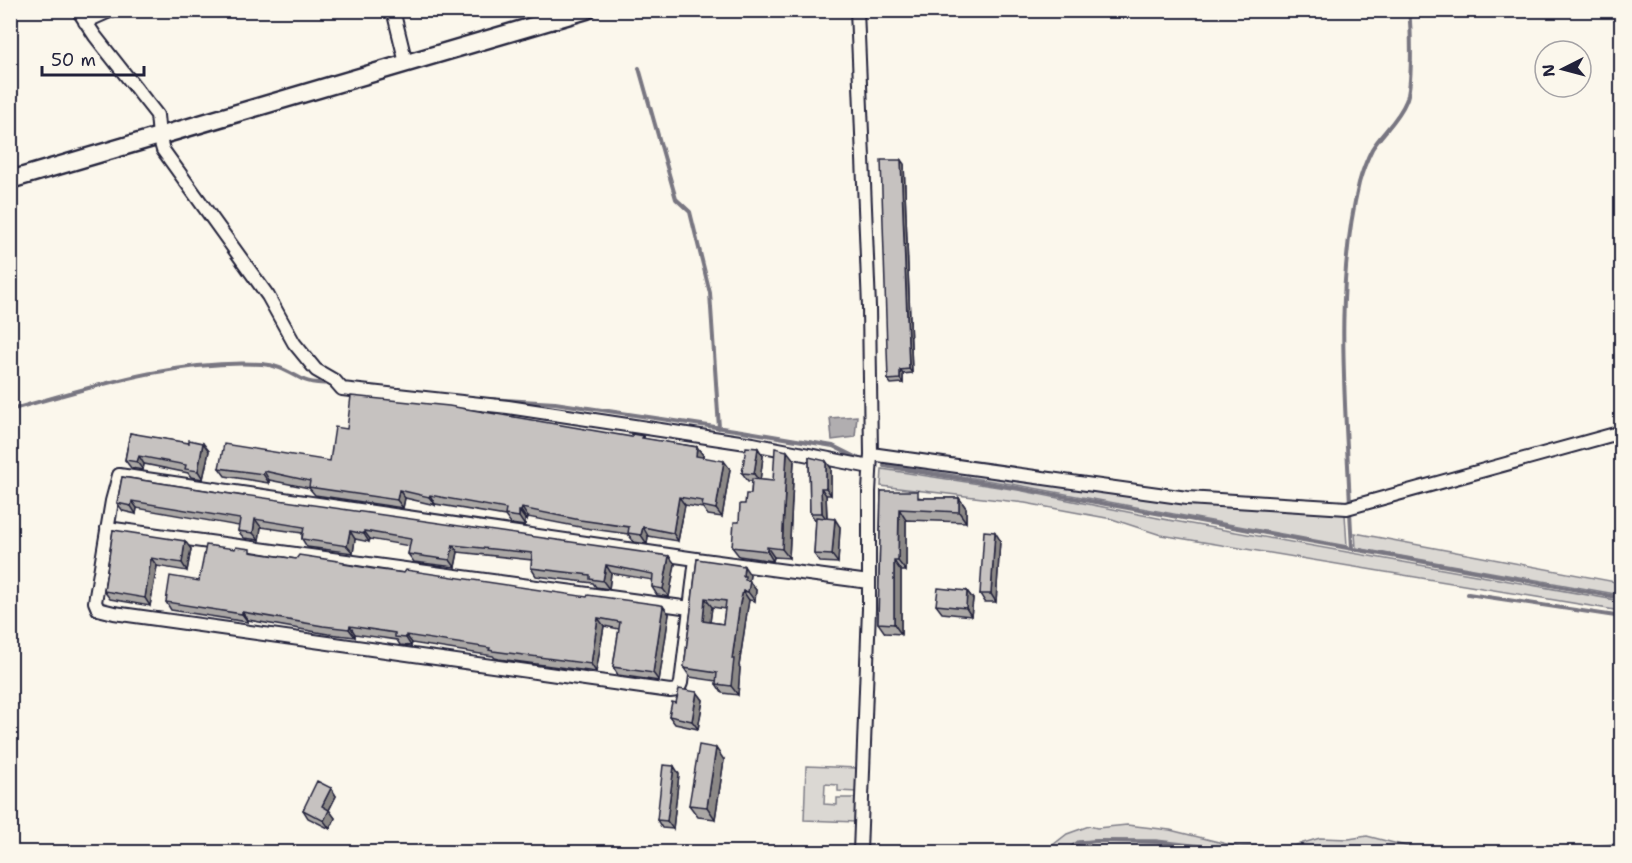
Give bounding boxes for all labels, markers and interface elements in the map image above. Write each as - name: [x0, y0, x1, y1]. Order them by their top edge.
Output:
- scale bar: [42, 39, 144, 77]
- north arrow: [1533, 39, 1593, 99]
- text: 50 m: [51, 48, 96, 72]
- text: N: [1537, 63, 1560, 78]

